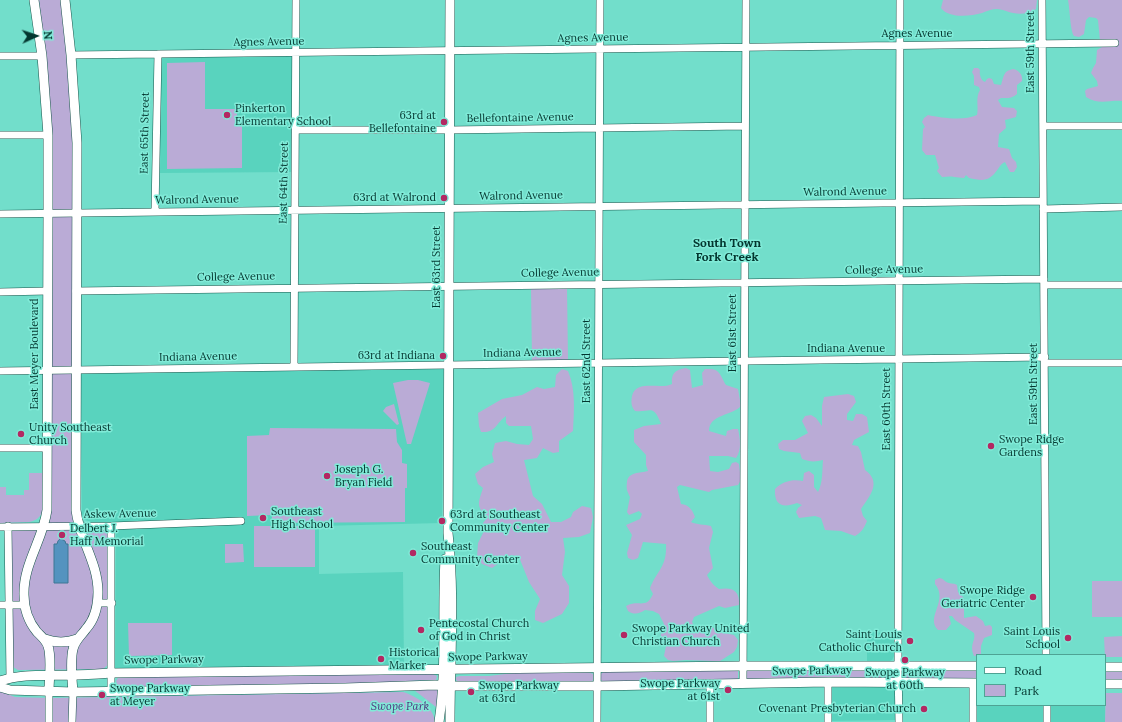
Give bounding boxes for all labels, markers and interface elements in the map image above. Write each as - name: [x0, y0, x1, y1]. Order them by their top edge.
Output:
- street label: East 59th Street: [1024, 11, 1038, 93]
- north arrow: [16, 16, 56, 56]
- street label: Agnes Avenue: [882, 27, 952, 41]
- text: N: [41, 31, 55, 40]
- street label: Agnes Avenue: [557, 31, 629, 45]
- street label: Agnes Avenue: [233, 35, 305, 49]
- street label: East 65th Street: [138, 92, 152, 174]
- place label: Pinkerton Elementary School: [235, 102, 331, 128]
- place label: 63rd at Bellefontaine: [369, 109, 436, 135]
- marker: Pinkerton Elementary School: [222, 110, 232, 120]
- street label: Bellefontaine Avenue: [466, 110, 574, 126]
- marker: 63rd at Bellefontaine: [439, 117, 449, 127]
- street label: East 64th Street: [277, 142, 291, 224]
- street label: Walrond Avenue: [803, 185, 887, 199]
- street label: Walrond Avenue: [479, 189, 563, 203]
- place label: 63rd at Walrond: [353, 191, 436, 205]
- street label: Walrond Avenue: [155, 193, 239, 207]
- marker: 63rd at Walrond: [439, 193, 449, 203]
- street label: East 63rd Street: [430, 226, 444, 308]
- district label: South Town Fork Creek: [693, 237, 761, 265]
- street label: College Avenue: [845, 263, 923, 277]
- street label: College Avenue: [521, 266, 599, 280]
- street label: College Avenue: [197, 270, 275, 284]
- street label: East 61st Street: [726, 294, 740, 372]
- street label: East Meyer Boulevard: [28, 298, 42, 410]
- street label: East 62nd Street: [580, 319, 594, 403]
- street label: Indiana Avenue: [807, 342, 885, 356]
- street label: East 59th Street: [1027, 343, 1041, 425]
- street label: Indiana Avenue: [483, 346, 561, 360]
- place label: 63rd at Indiana: [358, 349, 435, 363]
- street label: Indiana Avenue: [159, 350, 237, 364]
- marker: 63rd at Indiana: [438, 351, 448, 361]
- street label: East 60th Street: [880, 368, 894, 450]
- place label: Unity Southeast Church: [29, 421, 111, 447]
- marker: Unity Southeast Church: [16, 429, 26, 439]
- place label: Swope Ridge Gardens: [999, 433, 1064, 459]
- marker: Swope Ridge Gardens: [986, 441, 996, 451]
- place label: Joseph G. Bryan Field: [335, 463, 392, 489]
- marker: Joseph G. Bryan Field: [322, 471, 332, 481]
- place label: Southeast High School: [271, 505, 333, 531]
- street label: Askew Avenue: [84, 507, 156, 521]
- place label: 63rd at Southeast Community Center: [450, 508, 548, 534]
- marker: Southeast High School: [258, 513, 268, 523]
- marker: 63rd at Southeast Community Center: [437, 516, 447, 526]
- place label: Delbert J. Haff Memorial: [70, 522, 143, 548]
- marker: Delbert J. Haff Memorial: [57, 530, 67, 540]
- place label: Southeast Community Center: [421, 540, 519, 566]
- marker: Southeast Community Center: [408, 548, 418, 558]
- place label: Swope Ridge Geriatric Center: [941, 584, 1025, 610]
- marker: Swope Ridge Geriatric Center: [1028, 592, 1038, 602]
- place label: Pentecostal Church of God in Christ: [429, 617, 529, 643]
- place label: Swope Parkway United Christian Church: [632, 622, 750, 648]
- marker: Pentecostal Church of God in Christ: [416, 625, 426, 635]
- place label: Saint Louis School: [1004, 625, 1060, 651]
- place label: Saint Louis Catholic Church: [819, 628, 902, 654]
- marker: Swope Parkway United Christian Church: [619, 630, 629, 640]
- marker: Saint Louis School: [1063, 633, 1073, 643]
- marker: Saint Louis Catholic Church: [905, 636, 915, 646]
- place label: Historical Marker: [389, 646, 439, 672]
- street label: Swope Parkway: [448, 650, 528, 664]
- street label: Swope Parkway: [124, 653, 204, 667]
- marker: Historical Marker: [376, 654, 386, 664]
- legend: [976, 654, 1106, 706]
- marker: Swope Parkway at 60th: [900, 655, 910, 665]
- text: Road: [1014, 663, 1042, 678]
- street label: Swope Parkway: [772, 664, 852, 678]
- place label: Swope Parkway at 60th: [865, 666, 945, 692]
- place label: Swope Parkway at 61st: [640, 677, 720, 703]
- place label: Swope Parkway at 63rd: [479, 679, 559, 705]
- place label: Swope Parkway at Meyer: [110, 682, 190, 708]
- text: Park: [1014, 683, 1039, 698]
- marker: Swope Parkway at 61st: [723, 685, 733, 695]
- marker: Swope Parkway at 63rd: [466, 687, 476, 697]
- marker: Swope Parkway at Meyer: [97, 690, 107, 700]
- park label: Swope Park: [371, 700, 429, 714]
- place label: Covenant Presbyterian Church: [759, 702, 916, 716]
- marker: Covenant Presbyterian Church: [919, 704, 929, 714]

